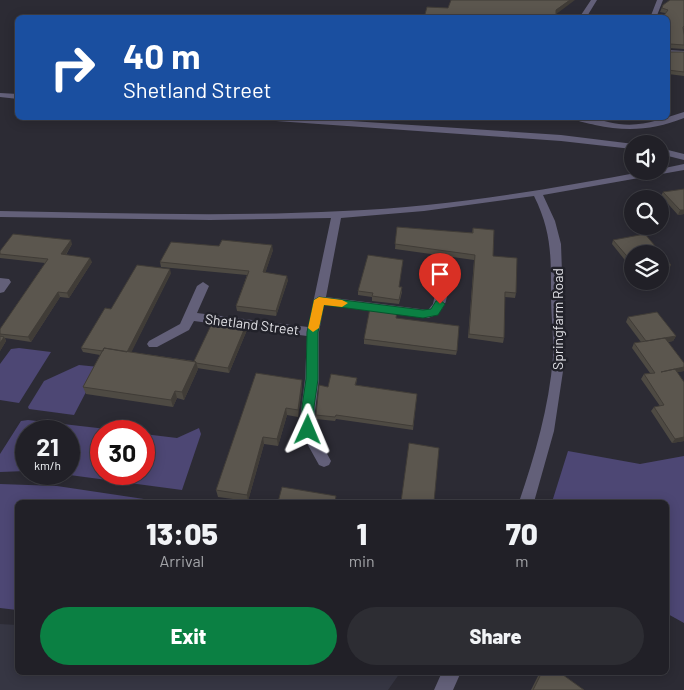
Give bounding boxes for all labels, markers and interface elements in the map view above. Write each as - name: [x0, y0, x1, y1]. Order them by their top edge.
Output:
- text: 40 m: [123, 34, 200, 76]
- icon: right: [40, 35, 105, 100]
- text: Shetland Street: [123, 76, 272, 102]
- map controls: [624, 135, 669, 290]
- button: sound: [624, 135, 669, 180]
- button: search: [624, 190, 669, 235]
- button: layers: [624, 245, 669, 290]
- pin: [419, 253, 461, 304]
- icon: arrive: [426, 260, 454, 288]
- street label: Springfarm Road: [549, 268, 566, 370]
- street label: Shetland Street: [204, 310, 300, 338]
- position arrow: [281, 403, 333, 455]
- speed limit sign: 30: [90, 420, 155, 485]
- text: 21: [36, 431, 59, 461]
- text: km/h: [34, 458, 61, 472]
- text: 13:05: [146, 515, 218, 551]
- text: 1: [356, 515, 367, 551]
- text: 70: [506, 515, 538, 551]
- text: Arrival: [160, 551, 204, 570]
- text: min: [349, 551, 375, 570]
- text: m: [515, 551, 528, 570]
- button: Exit: [40, 607, 337, 665]
- button: Share: [347, 607, 644, 665]

